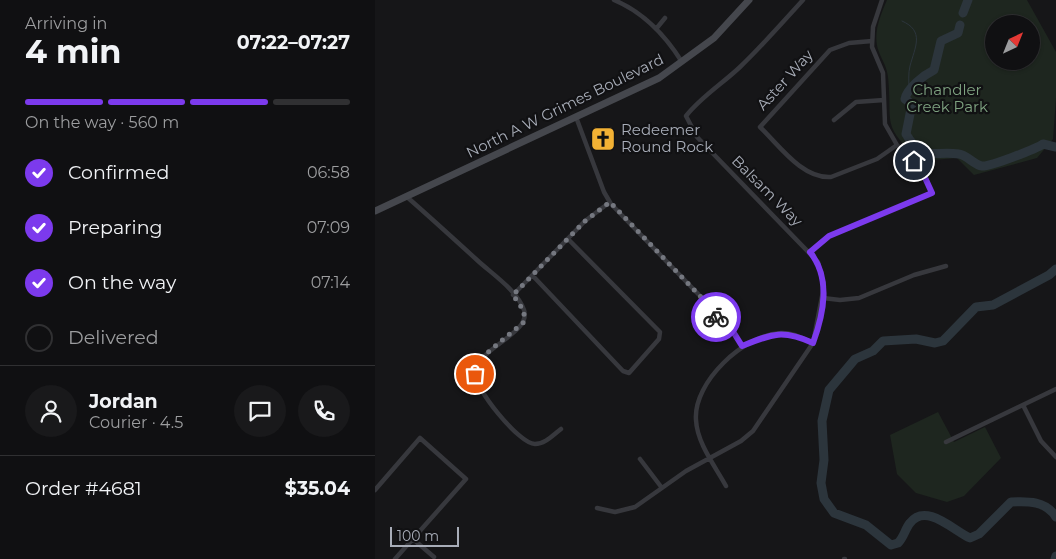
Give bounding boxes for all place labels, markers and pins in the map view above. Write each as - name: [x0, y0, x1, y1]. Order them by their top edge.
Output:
- place label: Redeemer Round Rock: [621, 120, 713, 156]
- church icon: Redeemer Round Rock: [590, 126, 616, 152]
- pin: [893, 140, 935, 182]
- pin: [454, 353, 496, 395]

